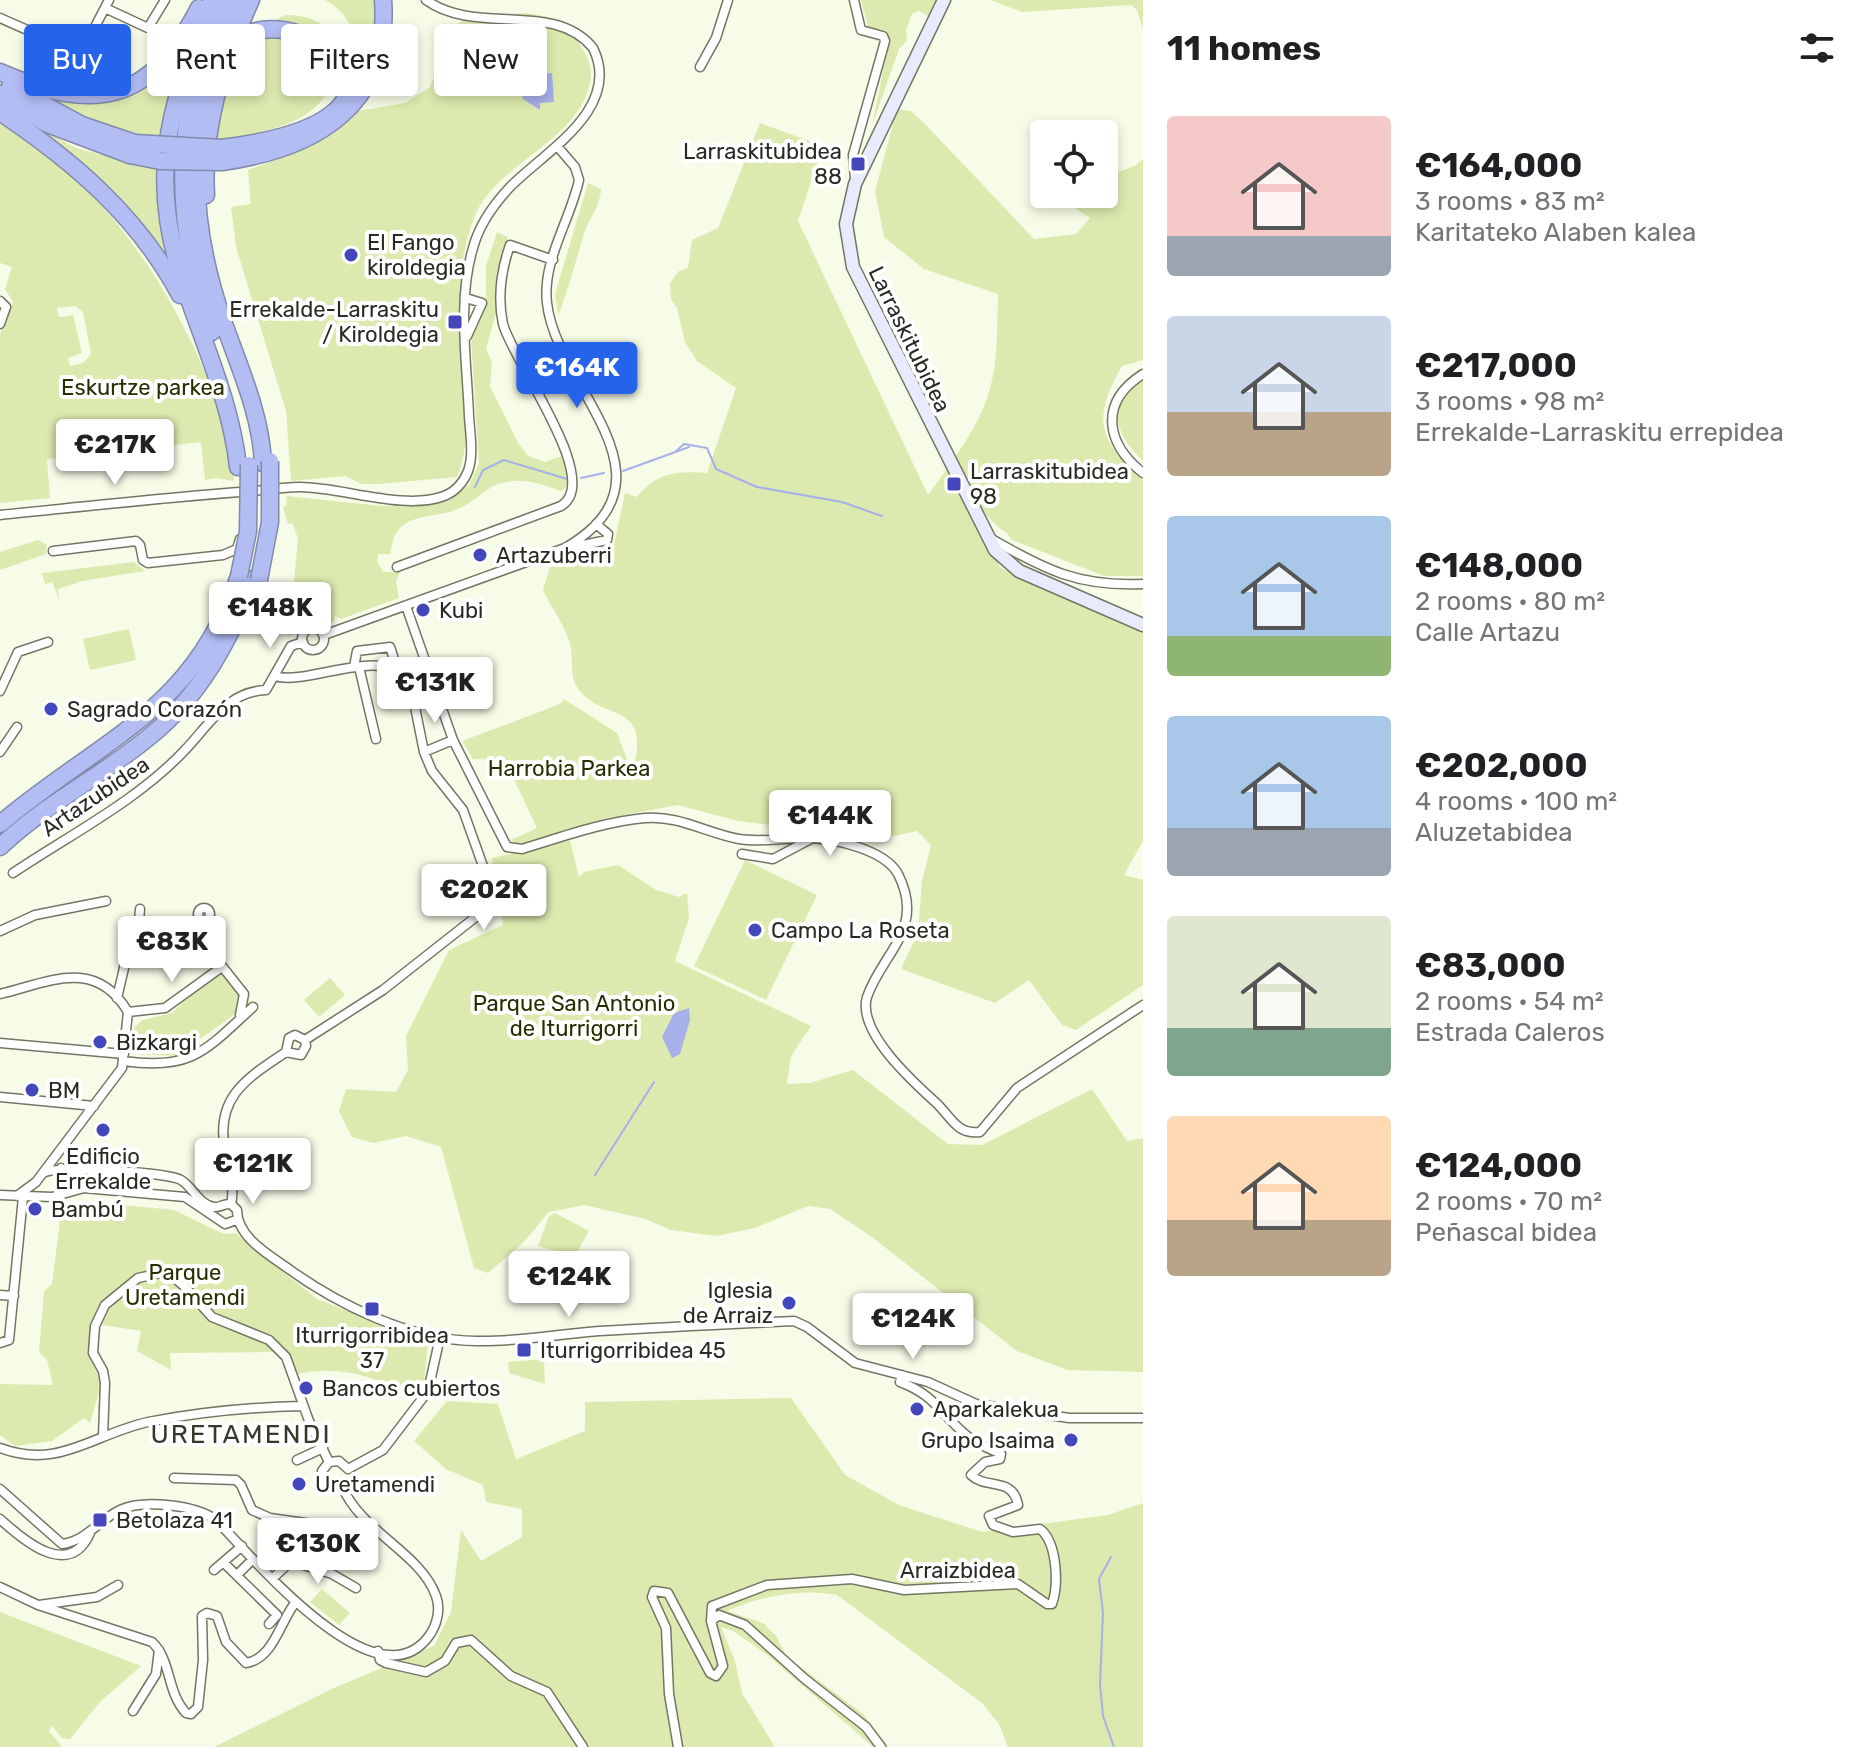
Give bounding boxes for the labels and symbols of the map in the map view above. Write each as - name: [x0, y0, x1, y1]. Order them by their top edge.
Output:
- place label: Larraskitubidea 88: [683, 138, 842, 190]
- marker: Larraskitubidea 88: [849, 155, 867, 173]
- place label: El Fango kiroldegia: [367, 229, 466, 281]
- marker: El Fango kiroldegia: [342, 246, 360, 264]
- street label: Larraskitubidea: [863, 262, 957, 417]
- place label: Errekalde-Larraskitu / Kiroldegia: [229, 296, 439, 348]
- marker: Errekalde-Larraskitu / Kiroldegia: [446, 313, 464, 331]
- pin: €164K: [521, 342, 633, 410]
- park label: Eskurtze parkea: [61, 374, 225, 401]
- pin: €217K: [59, 419, 171, 487]
- place label: Larraskitubidea 98: [970, 458, 1129, 510]
- marker: Larraskitubidea 98: [945, 475, 963, 493]
- place label: Artazuberri: [496, 542, 612, 569]
- marker: Artazuberri: [471, 546, 489, 564]
- pin: €148K: [214, 582, 326, 650]
- place label: Kubi: [439, 597, 483, 624]
- marker: Kubi: [414, 601, 432, 619]
- pin: €131K: [379, 657, 491, 725]
- place label: Sagrado Corazón: [67, 696, 242, 723]
- marker: Sagrado Corazón: [42, 700, 60, 718]
- street label: Artazubidea: [36, 750, 154, 842]
- park label: Harrobia Parkea: [488, 755, 650, 782]
- pin: €144K: [774, 790, 886, 858]
- pin: €202K: [428, 864, 540, 932]
- pin: €83K: [125, 916, 219, 984]
- place label: Campo La Roseta: [771, 917, 950, 944]
- marker: Campo La Roseta: [746, 921, 764, 939]
- park label: Parque San Antonio de Iturrigorri: [473, 990, 675, 1042]
- place label: Bizkargi: [116, 1029, 197, 1056]
- marker: Bizkargi: [91, 1033, 109, 1051]
- place label: BM: [48, 1077, 80, 1104]
- marker: BM: [23, 1081, 41, 1099]
- marker: Edificio Errekalde: [94, 1121, 112, 1139]
- pin: €121K: [197, 1138, 309, 1206]
- place label: Edificio Errekalde: [55, 1143, 151, 1195]
- place label: Bambú: [51, 1196, 124, 1223]
- marker: Bambú: [26, 1200, 44, 1218]
- pin: €124K: [513, 1251, 625, 1319]
- park label: Parque Uretamendi: [125, 1259, 245, 1311]
- place label: Iglesia de Arraiz: [683, 1277, 773, 1329]
- pin: €124K: [857, 1293, 969, 1361]
- marker: Iglesia de Arraiz: [780, 1294, 798, 1312]
- marker: Iturrigorribidea 37: [363, 1300, 381, 1318]
- place label: Iturrigorribidea 37: [295, 1322, 449, 1374]
- place label: Iturrigorribidea 45: [540, 1337, 726, 1364]
- marker: Iturrigorribidea 45: [515, 1341, 533, 1359]
- place label: Bancos cubiertos: [322, 1375, 501, 1402]
- marker: Bancos cubiertos: [297, 1379, 315, 1397]
- place label: Aparkalekua: [933, 1396, 1059, 1423]
- marker: Aparkalekua: [908, 1400, 926, 1418]
- district label: URETAMENDI: [150, 1419, 332, 1450]
- place label: Grupo Isaima: [921, 1427, 1055, 1454]
- marker: Grupo Isaima: [1062, 1431, 1080, 1449]
- place label: Uretamendi: [315, 1471, 435, 1498]
- marker: Uretamendi: [290, 1475, 308, 1493]
- place label: Betolaza 41: [116, 1507, 233, 1534]
- marker: Betolaza 41: [91, 1511, 109, 1529]
- pin: €130K: [262, 1518, 374, 1586]
- street label: Arraizbidea: [900, 1557, 1016, 1584]

